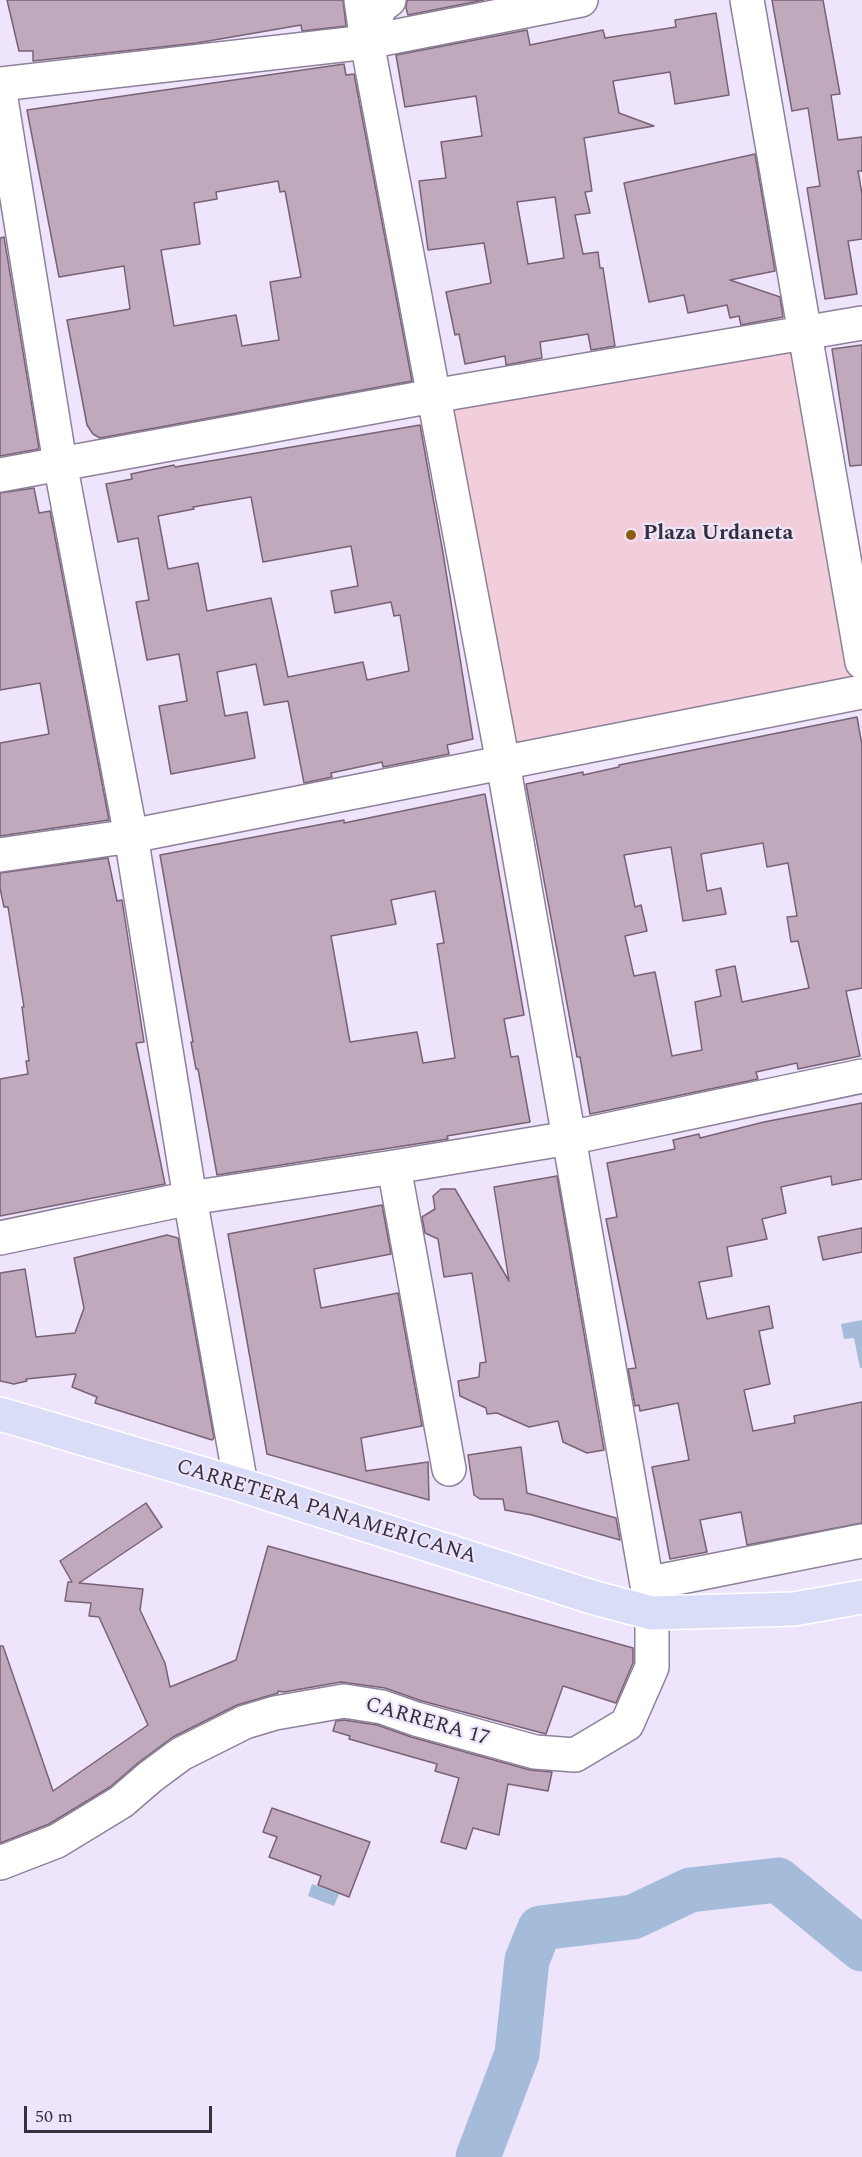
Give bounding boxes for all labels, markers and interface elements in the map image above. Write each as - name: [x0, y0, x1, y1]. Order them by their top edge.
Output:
- place label: Plaza Urdaneta: [643, 522, 793, 548]
- marker: Plaza Urdaneta: [624, 528, 638, 542]
- street label: CARRETERA PANAMERICANA: [173, 1455, 479, 1571]
- street label: CARRERA 17: [362, 1693, 492, 1753]
- scale bar: [27, 2094, 214, 2132]
- text: 50 m: [35, 2103, 73, 2130]

